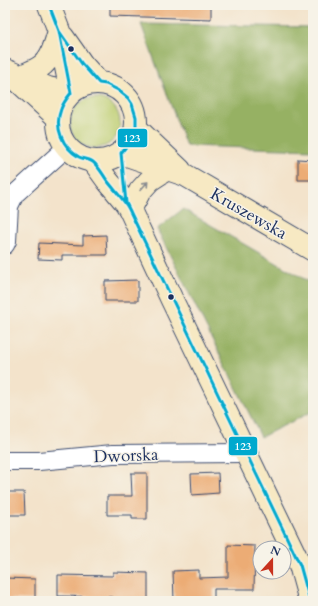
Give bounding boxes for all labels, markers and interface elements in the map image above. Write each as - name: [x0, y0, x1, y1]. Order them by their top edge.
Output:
- unlabelled marker: [66, 44, 76, 54]
- line badge: 123: [117, 128, 148, 148]
- text: 123: [124, 131, 141, 146]
- one-way arrow: [140, 181, 149, 191]
- street label: Kruszewska: [206, 182, 292, 245]
- unlabelled marker: [166, 292, 176, 302]
- line badge: 123: [228, 436, 258, 456]
- text: 123: [235, 439, 252, 454]
- street label: Dworska: [93, 443, 160, 468]
- north arrow: [252, 540, 292, 580]
- text: N: [268, 542, 283, 560]

